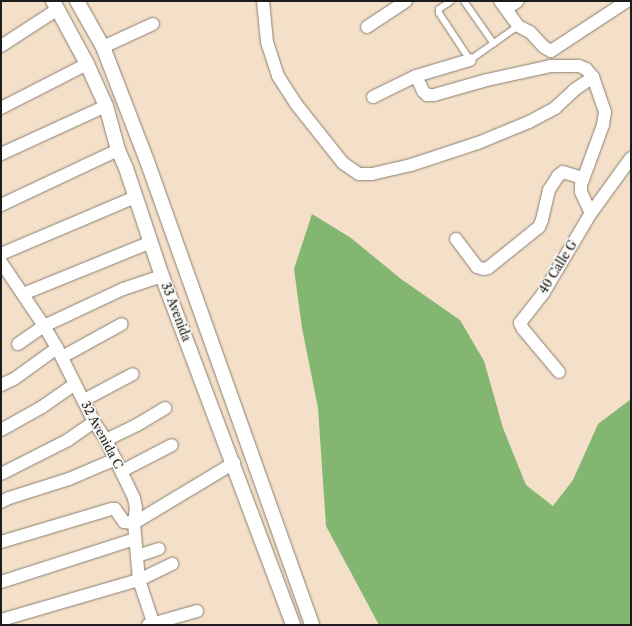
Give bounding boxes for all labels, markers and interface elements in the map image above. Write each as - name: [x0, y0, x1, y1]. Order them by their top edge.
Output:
- street label: 40 Calle G: [536, 238, 580, 296]
- street label: 33 Avenida: [158, 280, 194, 344]
- street label: 32 Avenida C: [78, 399, 126, 471]

